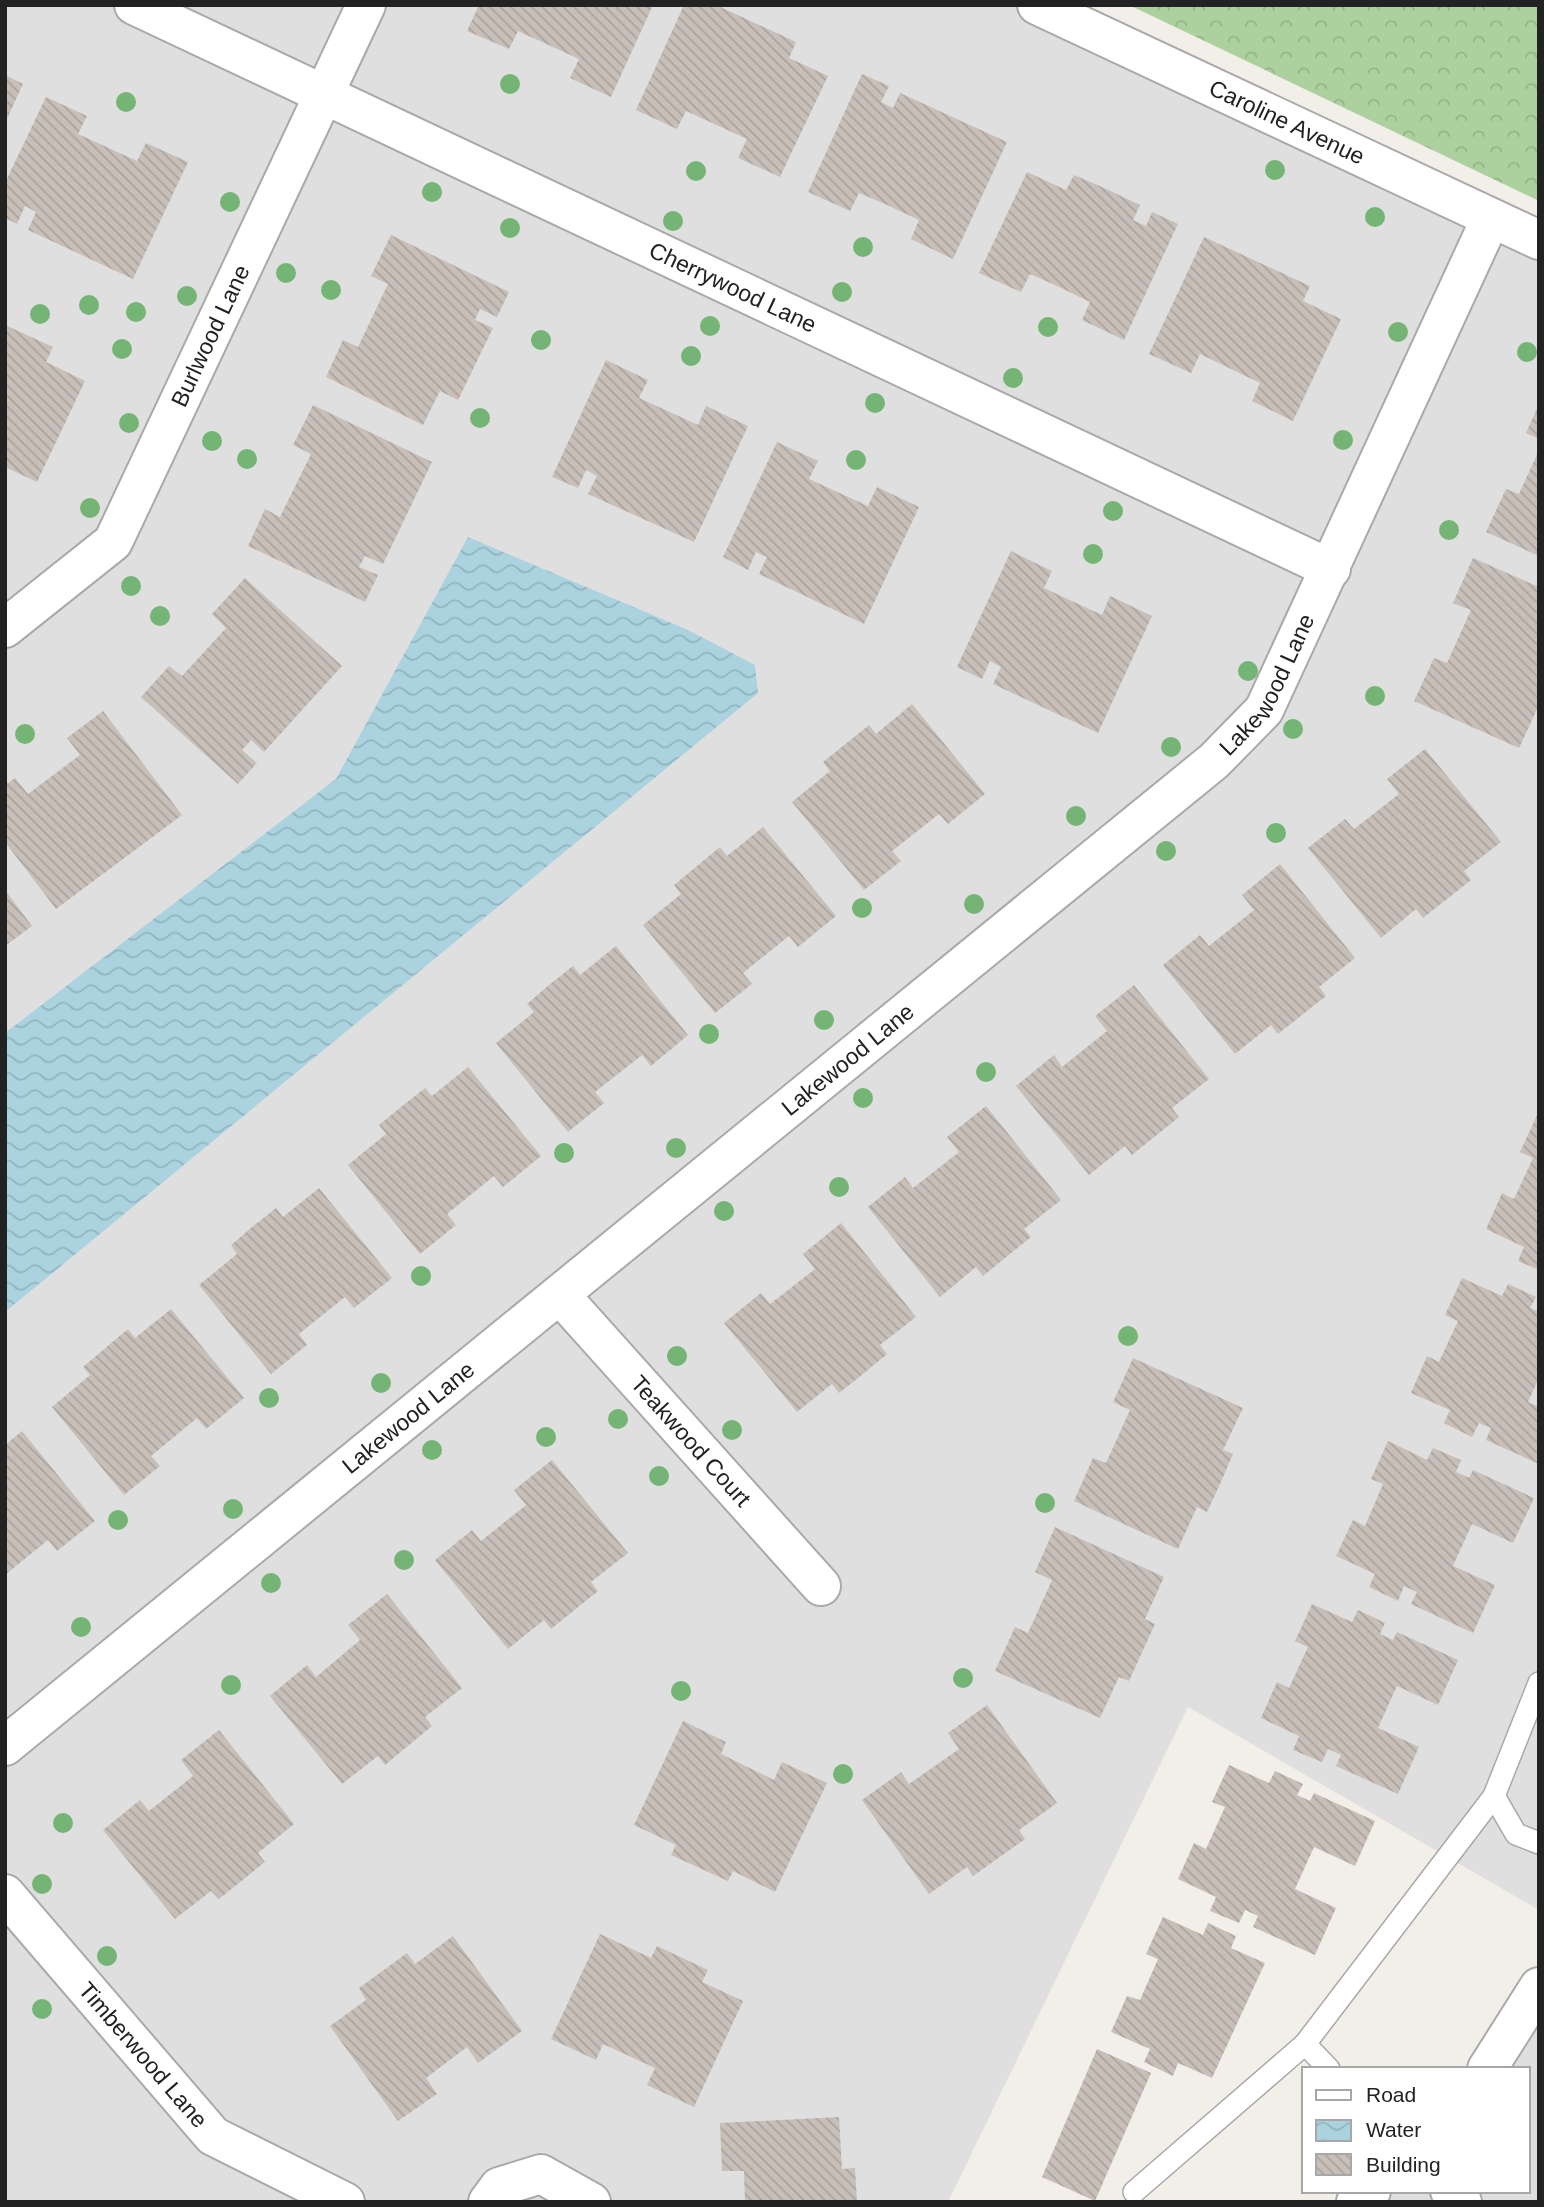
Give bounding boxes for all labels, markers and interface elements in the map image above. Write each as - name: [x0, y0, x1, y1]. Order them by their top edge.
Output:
- street label: Caroline Avenue: [1205, 75, 1369, 170]
- street label: Cherrywood Lane: [645, 237, 821, 338]
- street label: Burlwood Lane: [166, 261, 255, 411]
- street label: Lakewood Lane: [1214, 610, 1320, 761]
- street label: Lakewood Lane: [777, 998, 919, 1121]
- street label: Lakewood Lane: [337, 1356, 479, 1479]
- street label: Teakwood Court: [626, 1370, 756, 1512]
- street label: Timberwood Lane: [74, 1977, 213, 2133]
- legend: [1302, 2067, 1530, 2193]
- text: Road: [1366, 2083, 1416, 2106]
- text: Water: [1366, 2118, 1421, 2141]
- text: Building: [1366, 2153, 1441, 2176]

